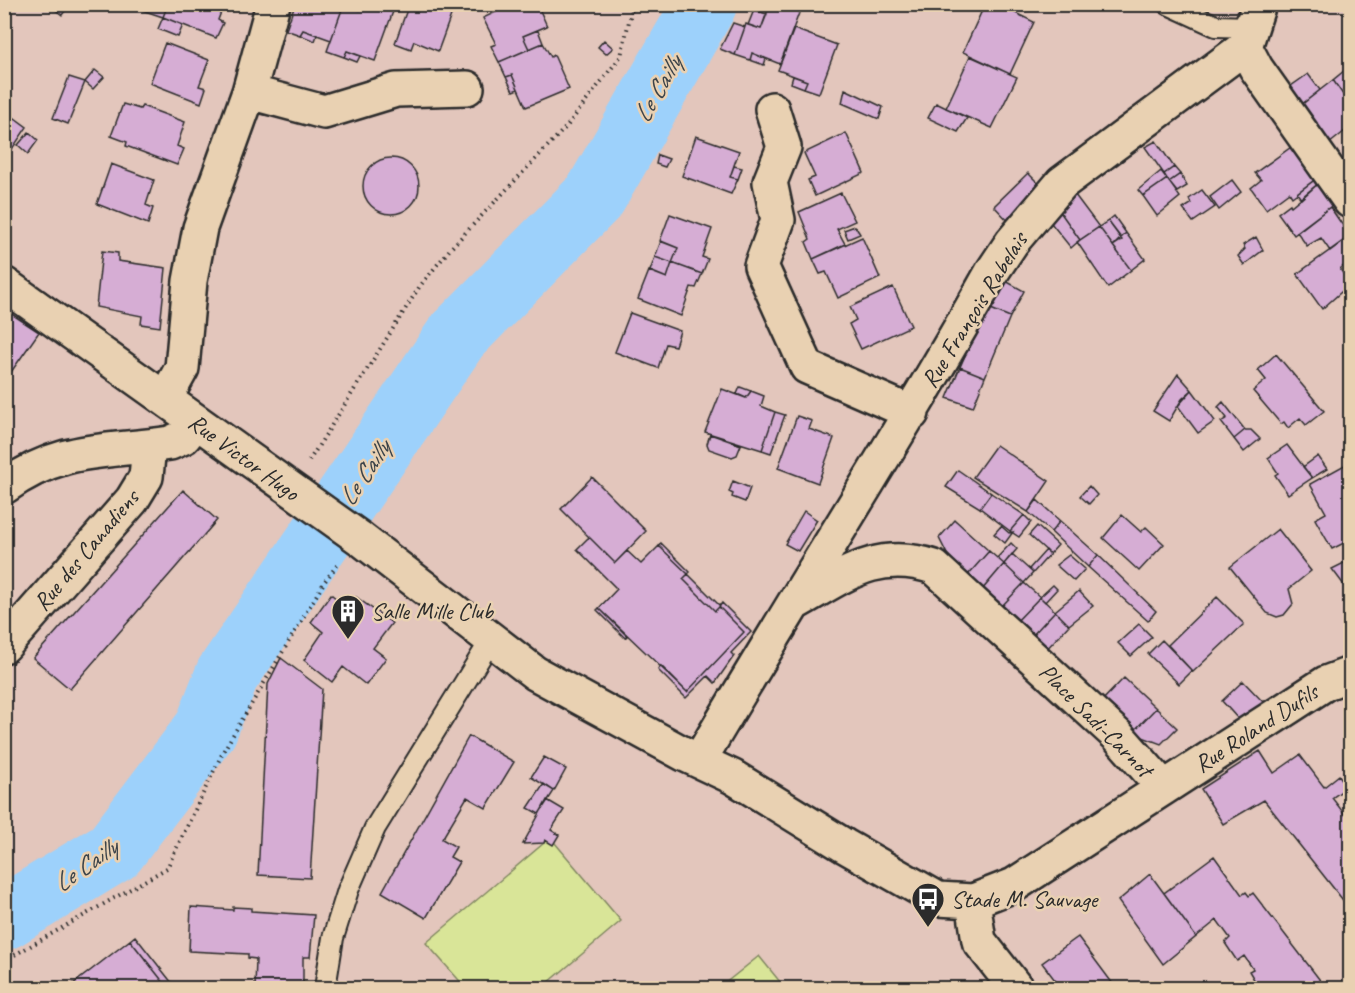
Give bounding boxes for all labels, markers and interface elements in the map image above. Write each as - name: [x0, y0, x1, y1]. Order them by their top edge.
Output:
- water label: Le Cailly: [625, 47, 692, 128]
- street label: Rue François Rabelais: [914, 224, 1035, 393]
- street label: Rue Victor Hugo: [183, 407, 307, 508]
- water label: Le Cailly: [331, 431, 400, 512]
- street label: Rue des Canadiens: [27, 482, 146, 617]
- building icon: Salle Mille Club: [330, 593, 366, 640]
- place label: Salle Mille Club: [371, 596, 495, 626]
- street label: Place Sadi-Carnot: [1033, 657, 1161, 785]
- street label: Rue Roland Dufils: [1188, 676, 1325, 779]
- water label: Le Cailly: [47, 829, 127, 899]
- bus stop icon: Stade M. Sauvage: [910, 881, 946, 928]
- place label: Stade M. Sauvage: [951, 884, 1100, 914]

